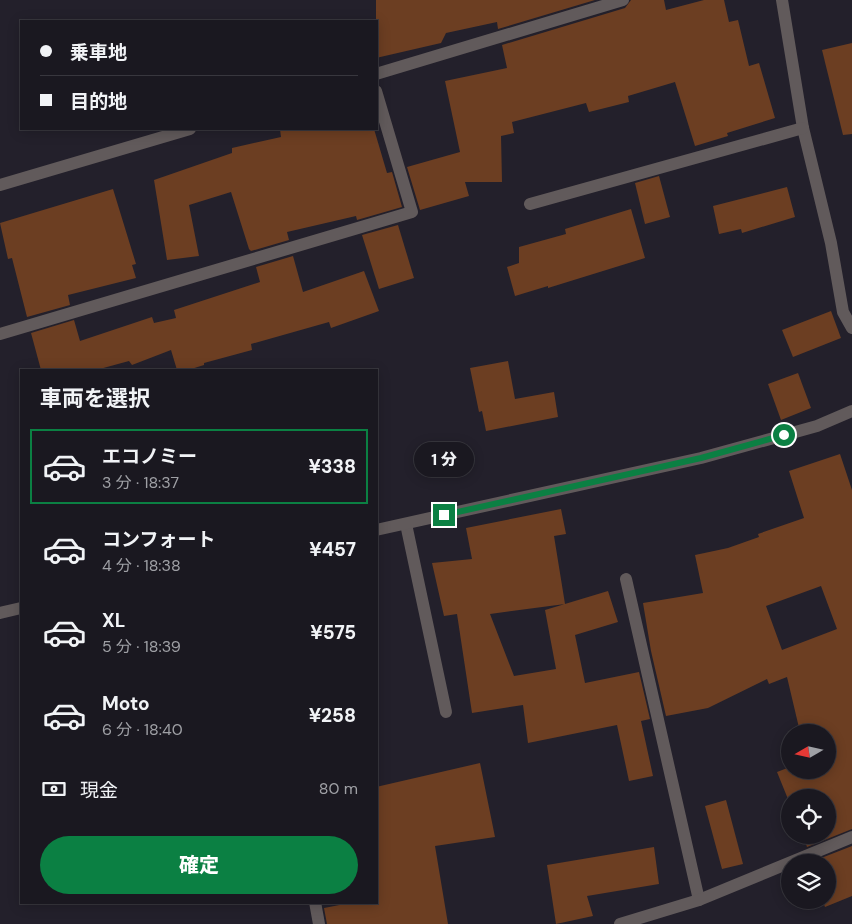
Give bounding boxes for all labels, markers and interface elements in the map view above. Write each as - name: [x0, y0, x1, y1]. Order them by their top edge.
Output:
- text: 乗車地: [70, 40, 127, 65]
- text: 目的地: [70, 89, 127, 114]
- text: 車両を選択: [40, 384, 150, 413]
- route start: [773, 424, 795, 446]
- callout: 1 分: [414, 442, 474, 478]
- icon: car: [42, 444, 87, 489]
- text: エコノミー: [102, 444, 197, 469]
- text: 1 分: [431, 449, 457, 470]
- text: ¥338: [309, 454, 356, 479]
- text: 3 分 · 18:37: [102, 472, 179, 493]
- route end: [433, 504, 455, 526]
- icon: car: [42, 527, 87, 572]
- text: コンフォート: [102, 527, 215, 552]
- text: ¥457: [309, 537, 356, 562]
- text: 4 分 · 18:38: [102, 555, 181, 576]
- text: XL: [102, 608, 125, 633]
- icon: car: [42, 610, 87, 655]
- text: ¥575: [310, 620, 356, 645]
- text: 5 分 · 18:39: [102, 636, 181, 657]
- text: Moto: [102, 691, 150, 716]
- icon: car: [42, 693, 87, 738]
- text: ¥258: [309, 703, 356, 728]
- text: 6 分 · 18:40: [102, 719, 183, 740]
- north arrow: [781, 724, 836, 779]
- map controls: [781, 724, 836, 909]
- icon: cash: [40, 775, 68, 803]
- text: 現金: [80, 778, 118, 803]
- text: 80 m: [319, 778, 358, 799]
- button: locate: [781, 789, 836, 844]
- button: 確定: [40, 836, 358, 894]
- button: layers: [781, 854, 836, 909]

